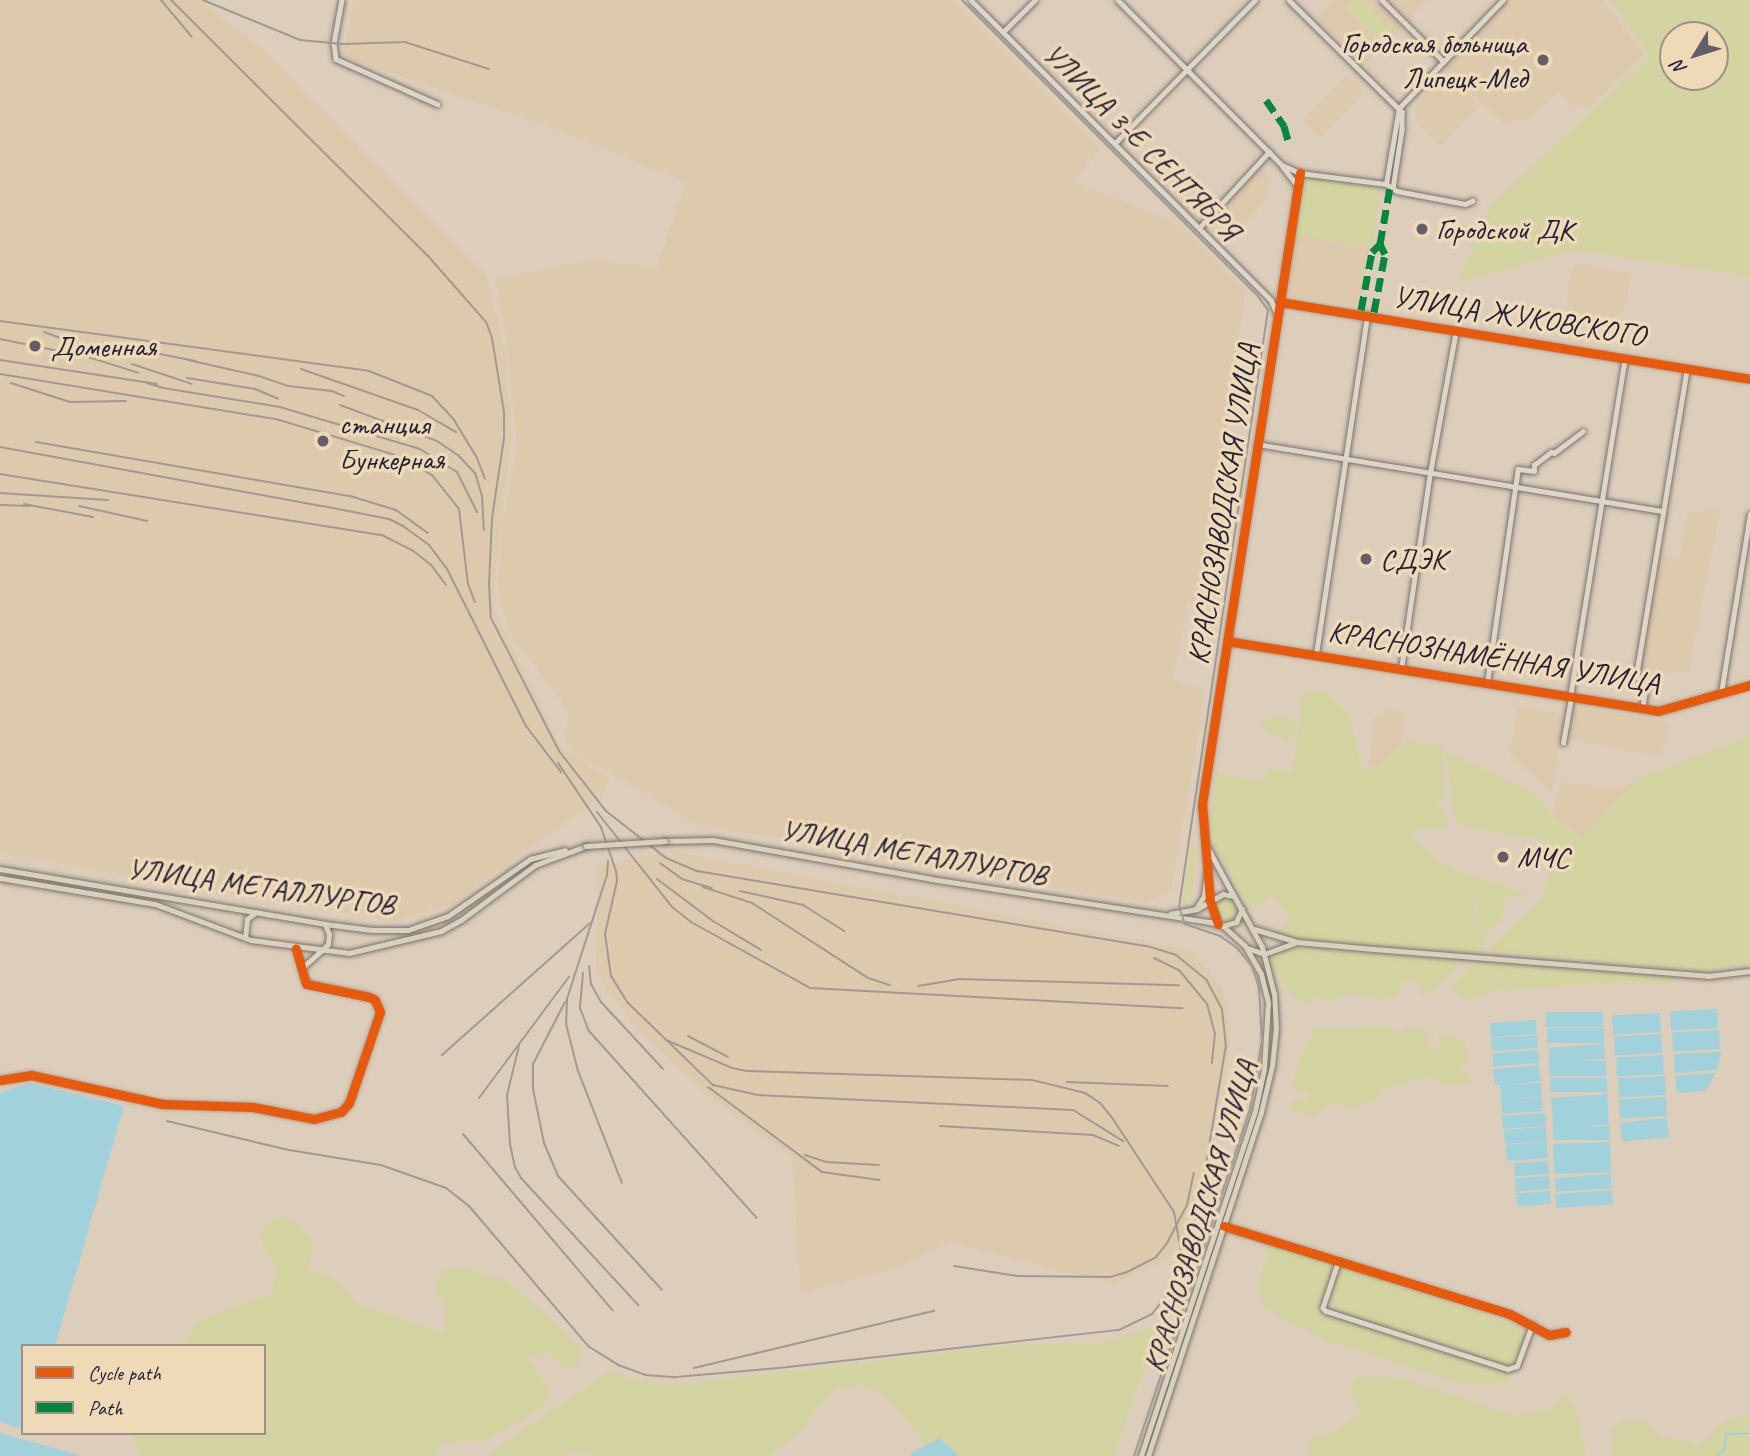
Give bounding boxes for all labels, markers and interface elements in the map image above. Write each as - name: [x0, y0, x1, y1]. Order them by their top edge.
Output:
- north arrow: [1659, 21, 1729, 91]
- place label: Городская больница Липецк-Мед: [1340, 25, 1527, 96]
- street label: УЛИЦА 3-Е СЕНТЯБРЯ: [1036, 35, 1248, 247]
- marker: Городская больница Липецк-Мед: [1533, 50, 1553, 70]
- text: N: [1666, 56, 1692, 80]
- place label: Городской ДК: [1436, 211, 1573, 247]
- marker: Городской ДК: [1414, 221, 1430, 237]
- street label: УЛИЦА ЖУКОВСКОГО: [1392, 279, 1646, 353]
- place label: Доменная: [51, 328, 156, 364]
- marker: Доменная: [25, 336, 45, 356]
- street label: КРАСНОЗАВОДСКАЯ УЛИЦА: [1180, 341, 1266, 667]
- place label: станция Бункерная: [339, 406, 444, 476]
- marker: станция Бункерная: [313, 431, 333, 451]
- place label: СДЭК: [1380, 541, 1446, 577]
- marker: СДЭК: [1358, 551, 1374, 567]
- street label: КРАСНОЗНАМЁННАЯ УЛИЦА: [1327, 613, 1661, 701]
- street label: УЛИЦА МЕТАЛЛУРГОВ: [778, 811, 1050, 893]
- place label: МЧС: [1517, 839, 1569, 875]
- street label: УЛИЦА МЕТАЛЛУРГОВ: [125, 849, 397, 923]
- marker: МЧС: [1495, 849, 1511, 865]
- street label: КРАСНОЗАВОДСКАЯ УЛИЦА: [1135, 1056, 1265, 1376]
- legend: [21, 1344, 266, 1435]
- text: Cycle path: [88, 1360, 161, 1386]
- text: Path: [88, 1395, 123, 1421]

